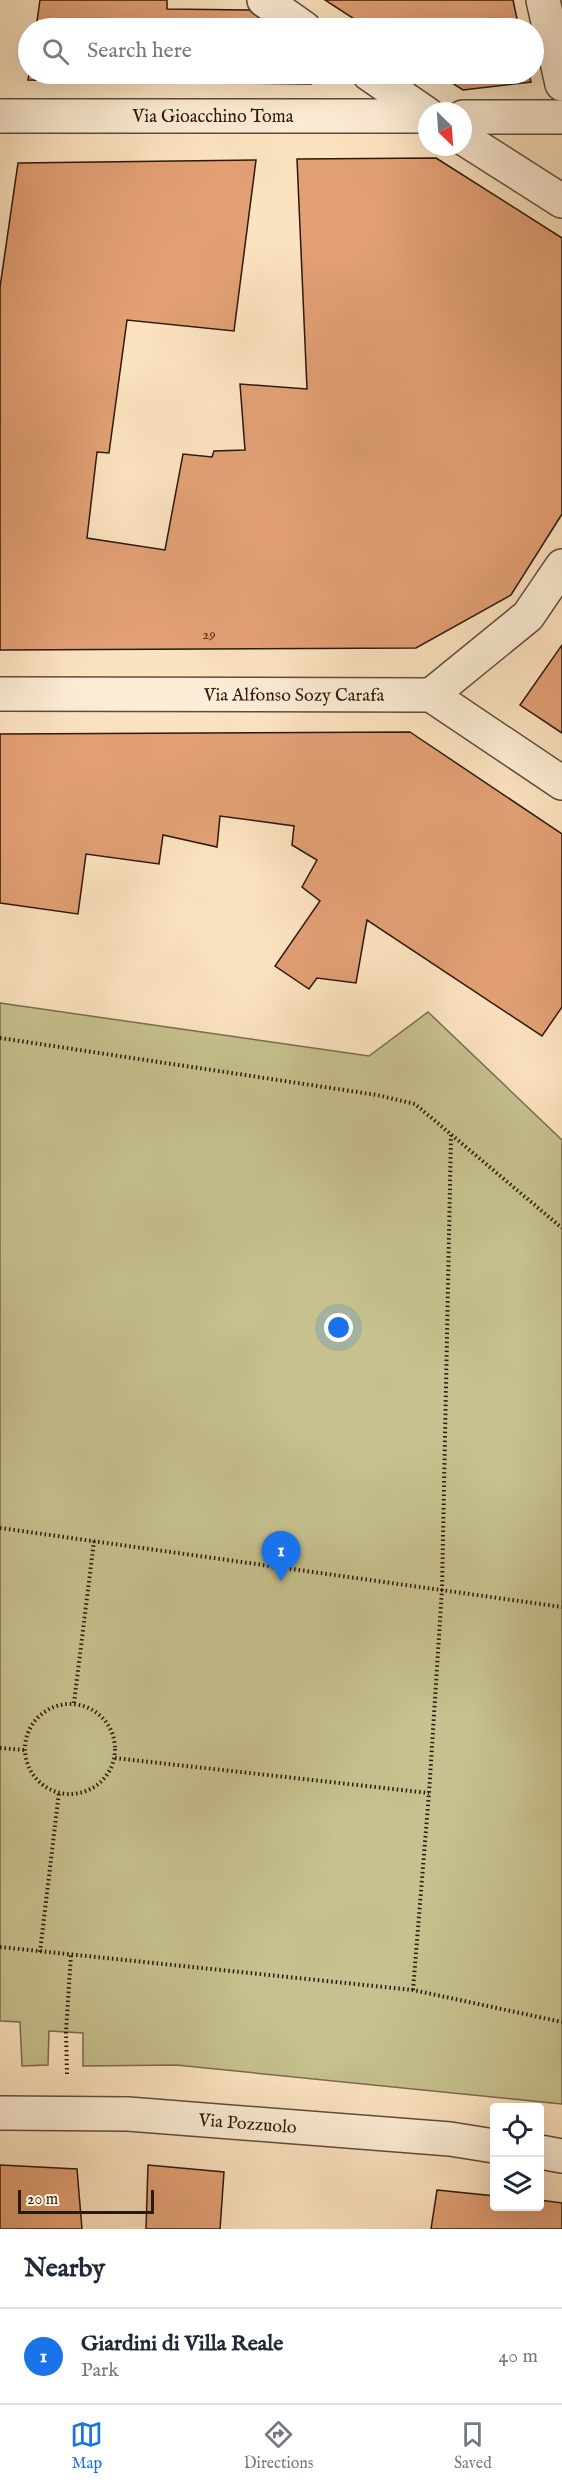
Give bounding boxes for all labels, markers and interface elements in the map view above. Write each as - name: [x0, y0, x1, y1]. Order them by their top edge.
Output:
- search box: [18, 18, 544, 84]
- icon: search: [39, 35, 72, 68]
- text: Search here: [87, 37, 192, 65]
- north arrow: [418, 102, 472, 156]
- street label: Via Gioacchino Toma: [132, 106, 294, 129]
- house number: 29: [202, 625, 216, 644]
- street label: Via Alfonso Sozy Carafa: [203, 684, 384, 708]
- your location: [324, 1313, 353, 1342]
- pin: 1: [262, 1532, 300, 1581]
- map controls: [490, 2103, 544, 2211]
- button: locate: [490, 2103, 544, 2157]
- street label: Via Pozzuolo: [197, 2109, 298, 2140]
- button: layers: [490, 2157, 544, 2211]
- scale bar: [18, 2187, 154, 2214]
- text: 20 m: [27, 2190, 58, 2210]
- text: Nearby: [24, 2252, 105, 2285]
- text: Giardini di Villa Reale: [81, 2330, 283, 2358]
- text: 1: [40, 2344, 47, 2369]
- text: 40 m: [499, 2344, 538, 2369]
- text: Park: [81, 2358, 119, 2383]
- tab: Map: [70, 2418, 103, 2474]
- tab: Directions: [244, 2418, 313, 2474]
- tab: Saved: [454, 2418, 492, 2474]

